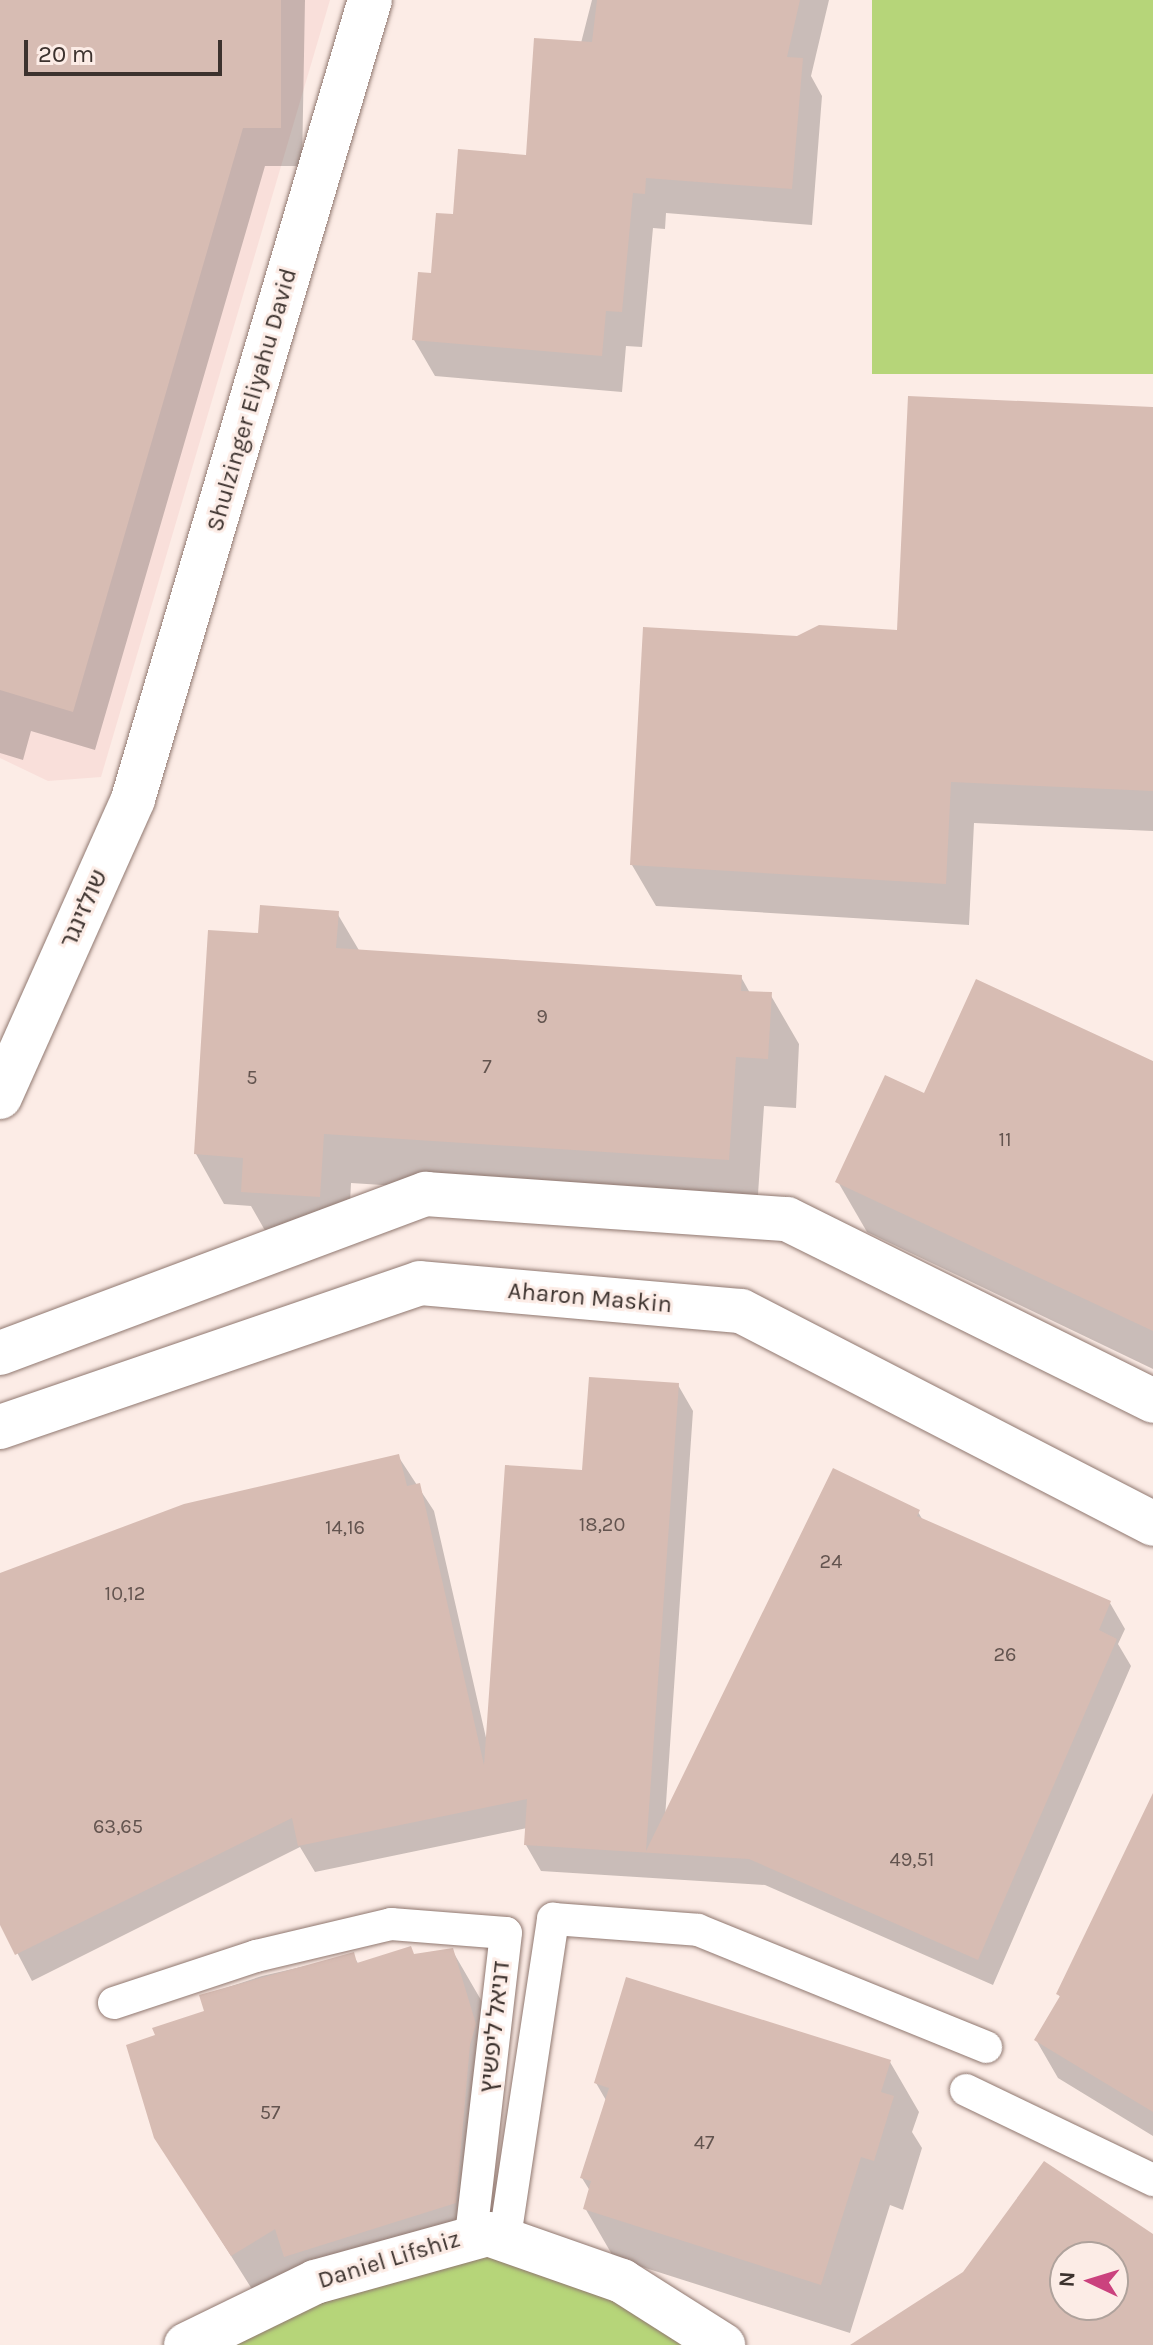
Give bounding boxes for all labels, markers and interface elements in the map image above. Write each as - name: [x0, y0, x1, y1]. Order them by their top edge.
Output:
- scale bar: [28, 24, 226, 74]
- text: 20 m: [38, 40, 94, 68]
- street label: Shulzinger Eliyahu David: [201, 265, 303, 535]
- street label: שולזינגר: [54, 865, 114, 953]
- house number: 9: [536, 1004, 548, 1028]
- house number: 7: [482, 1054, 492, 1078]
- house number: 5: [246, 1065, 258, 1089]
- house number: 11: [998, 1127, 1012, 1151]
- street label: Aharon Maskin: [507, 1276, 673, 1320]
- house number: 18,20: [579, 1512, 625, 1536]
- house number: 14,16: [325, 1515, 365, 1539]
- house number: 24: [820, 1549, 842, 1573]
- house number: 10,12: [105, 1581, 145, 1605]
- house number: 26: [993, 1642, 1017, 1666]
- house number: 63,65: [93, 1814, 143, 1838]
- house number: 49,51: [890, 1847, 934, 1871]
- street label: דניאל ליפשיץ: [474, 1960, 516, 2094]
- house number: 57: [260, 2100, 280, 2124]
- house number: 47: [694, 2130, 714, 2154]
- street label: Daniel Lifshiz: [314, 2225, 464, 2295]
- north arrow: [1049, 2241, 1129, 2321]
- text: N: [1054, 2271, 1081, 2288]

